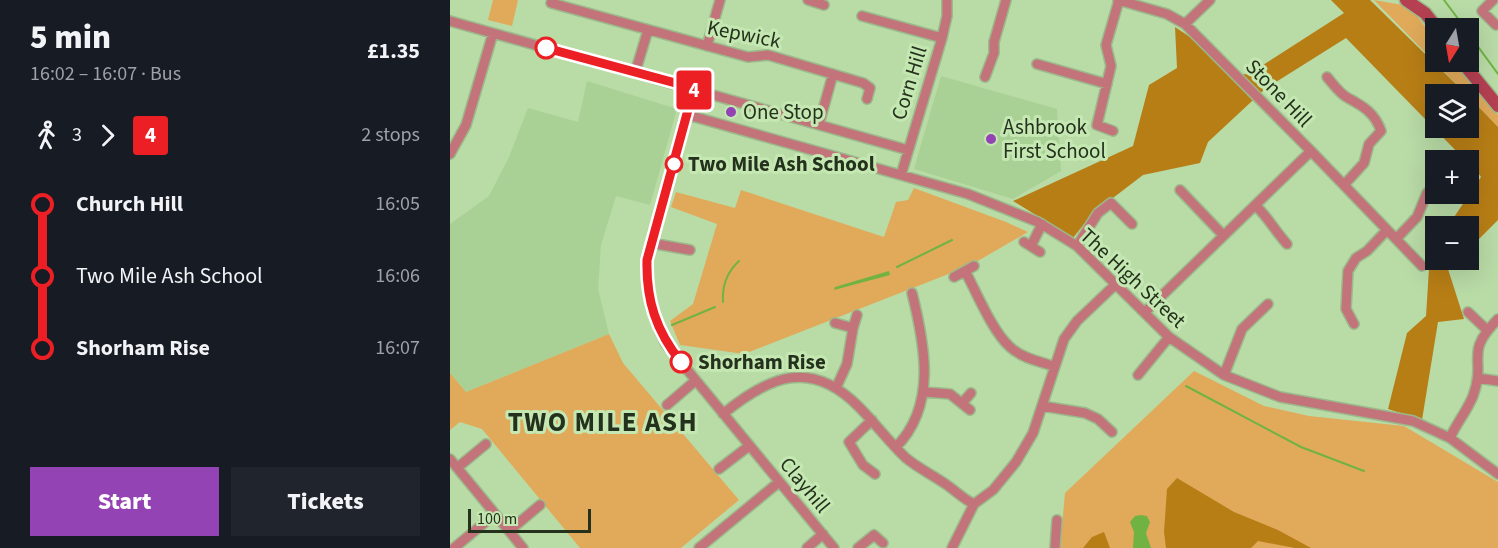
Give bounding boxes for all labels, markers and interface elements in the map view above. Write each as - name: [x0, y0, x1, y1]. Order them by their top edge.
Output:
- street label: Kepwick: [705, 12, 784, 56]
- text: 5 min: [30, 14, 111, 61]
- north arrow: [1425, 18, 1479, 72]
- map controls: [1425, 18, 1479, 270]
- text: £1.35: [367, 35, 420, 67]
- unlabelled marker: [535, 37, 557, 59]
- street label: Corn Hill: [884, 42, 934, 124]
- street label: Stone Hill: [1239, 52, 1319, 134]
- text: 16:02 – 16:07 · Bus: [30, 60, 181, 88]
- line badge: 4: [674, 70, 714, 110]
- text: 4: [688, 75, 700, 105]
- button: layers: [1425, 84, 1479, 138]
- place label: One Stop: [743, 97, 824, 127]
- marker: One Stop: [724, 105, 738, 119]
- place label: Ashbrook First School: [1003, 112, 1106, 166]
- icon: walk: [30, 119, 63, 152]
- icon: forward: [91, 119, 124, 152]
- text: 4: [145, 120, 156, 150]
- text: 3: [72, 121, 82, 149]
- text: 2 stops: [361, 121, 420, 149]
- marker: Ashbrook First School: [984, 132, 998, 146]
- place label: Two Mile Ash School: [688, 149, 875, 179]
- button: +: [1425, 150, 1479, 204]
- marker: Two Mile Ash School: [665, 155, 683, 173]
- text: Church Hill: [76, 188, 183, 220]
- text: 16:05: [375, 190, 420, 218]
- button: −: [1425, 216, 1479, 270]
- street label: The High Street: [1073, 221, 1193, 335]
- text: Two Mile Ash School: [76, 260, 263, 292]
- text: 16:06: [375, 262, 420, 290]
- text: Shorham Rise: [76, 332, 210, 364]
- text: 16:07: [375, 334, 420, 362]
- place label: Shorham Rise: [698, 347, 826, 377]
- marker: Shorham Rise: [670, 351, 692, 373]
- district label: TWO MILE ASH: [508, 403, 698, 442]
- street label: Clayhill: [773, 450, 837, 520]
- button: Start: [30, 467, 219, 536]
- button: Tickets: [231, 467, 420, 536]
- scale bar: [468, 506, 591, 534]
- text: 100 m: [477, 508, 517, 530]

